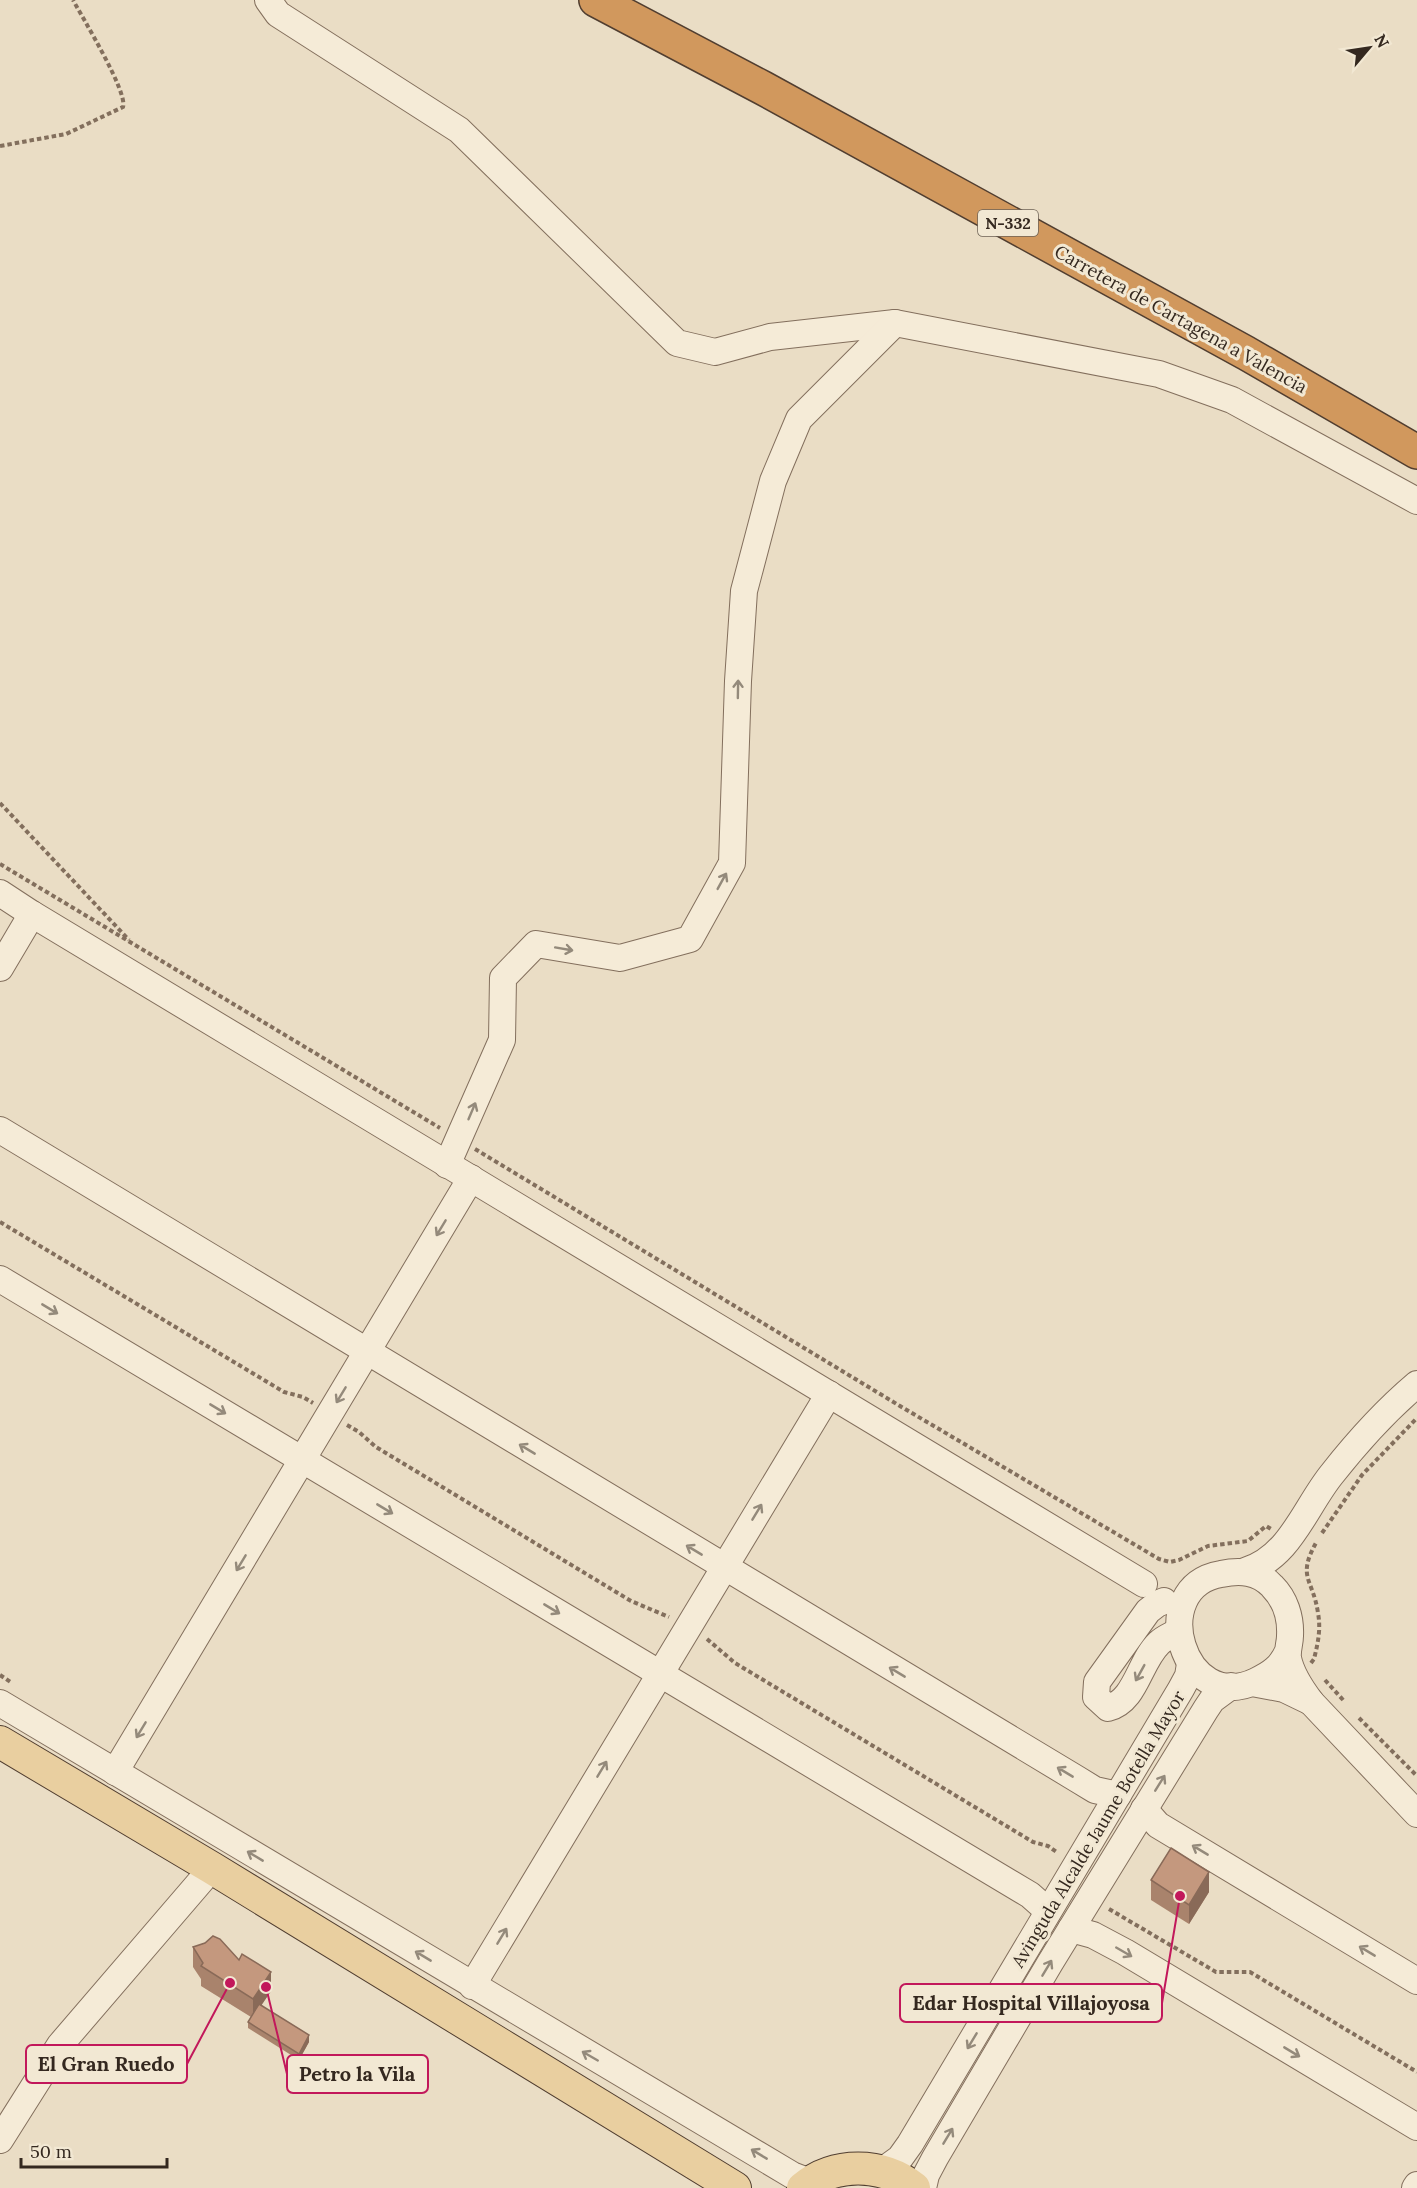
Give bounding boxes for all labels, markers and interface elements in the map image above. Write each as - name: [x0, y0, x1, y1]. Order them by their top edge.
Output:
- north arrow: [1339, 18, 1399, 78]
- text: N: [1370, 30, 1394, 51]
- road number: N-332: [978, 210, 1038, 236]
- street label: Carretera de Cartagena a Valencia: [1051, 240, 1311, 398]
- one-way arrow: [733, 679, 744, 699]
- one-way arrow: [716, 873, 728, 890]
- one-way arrow: [554, 943, 574, 954]
- one-way arrow: [466, 1103, 478, 1121]
- one-way arrow: [435, 1219, 447, 1236]
- one-way arrow: [41, 1303, 58, 1315]
- one-way arrow: [334, 1386, 346, 1403]
- one-way arrow: [209, 1403, 226, 1415]
- one-way arrow: [519, 1442, 536, 1454]
- one-way arrow: [376, 1503, 393, 1515]
- one-way arrow: [752, 1504, 764, 1521]
- one-way arrow: [686, 1543, 703, 1555]
- one-way arrow: [234, 1554, 246, 1571]
- one-way arrow: [543, 1603, 560, 1615]
- one-way arrow: [1134, 1663, 1145, 1681]
- one-way arrow: [889, 1665, 906, 1677]
- street label: Avinguda Alcalde Jaume Botella Mayor: [1005, 1686, 1190, 1973]
- one-way arrow: [134, 1721, 146, 1738]
- one-way arrow: [597, 1761, 609, 1778]
- one-way arrow: [1057, 1765, 1074, 1777]
- one-way arrow: [1153, 1775, 1166, 1792]
- one-way arrow: [1192, 1844, 1209, 1856]
- one-way arrow: [247, 1850, 264, 1862]
- one-way arrow: [496, 1928, 508, 1945]
- one-way arrow: [1359, 1944, 1376, 1956]
- one-way arrow: [1115, 1946, 1132, 1958]
- one-way arrow: [415, 1950, 432, 1962]
- one-way arrow: [1042, 1960, 1054, 1977]
- callout: Edar Hospital Villajoyosa: [900, 1984, 1162, 2022]
- text: Edar Hospital Villajoyosa: [912, 1990, 1150, 2015]
- one-way arrow: [965, 2032, 977, 2049]
- callout: El Gran Ruedo: [26, 2045, 187, 2083]
- one-way arrow: [1283, 2046, 1300, 2058]
- one-way arrow: [582, 2049, 599, 2061]
- text: El Gran Ruedo: [38, 2051, 174, 2076]
- callout: Petro la Vila: [287, 2055, 428, 2093]
- text: Petro la Vila: [299, 2061, 416, 2086]
- one-way arrow: [942, 2128, 954, 2145]
- scale bar: [21, 2131, 166, 2169]
- text: 50 m: [30, 2140, 72, 2163]
- one-way arrow: [750, 2148, 767, 2160]

